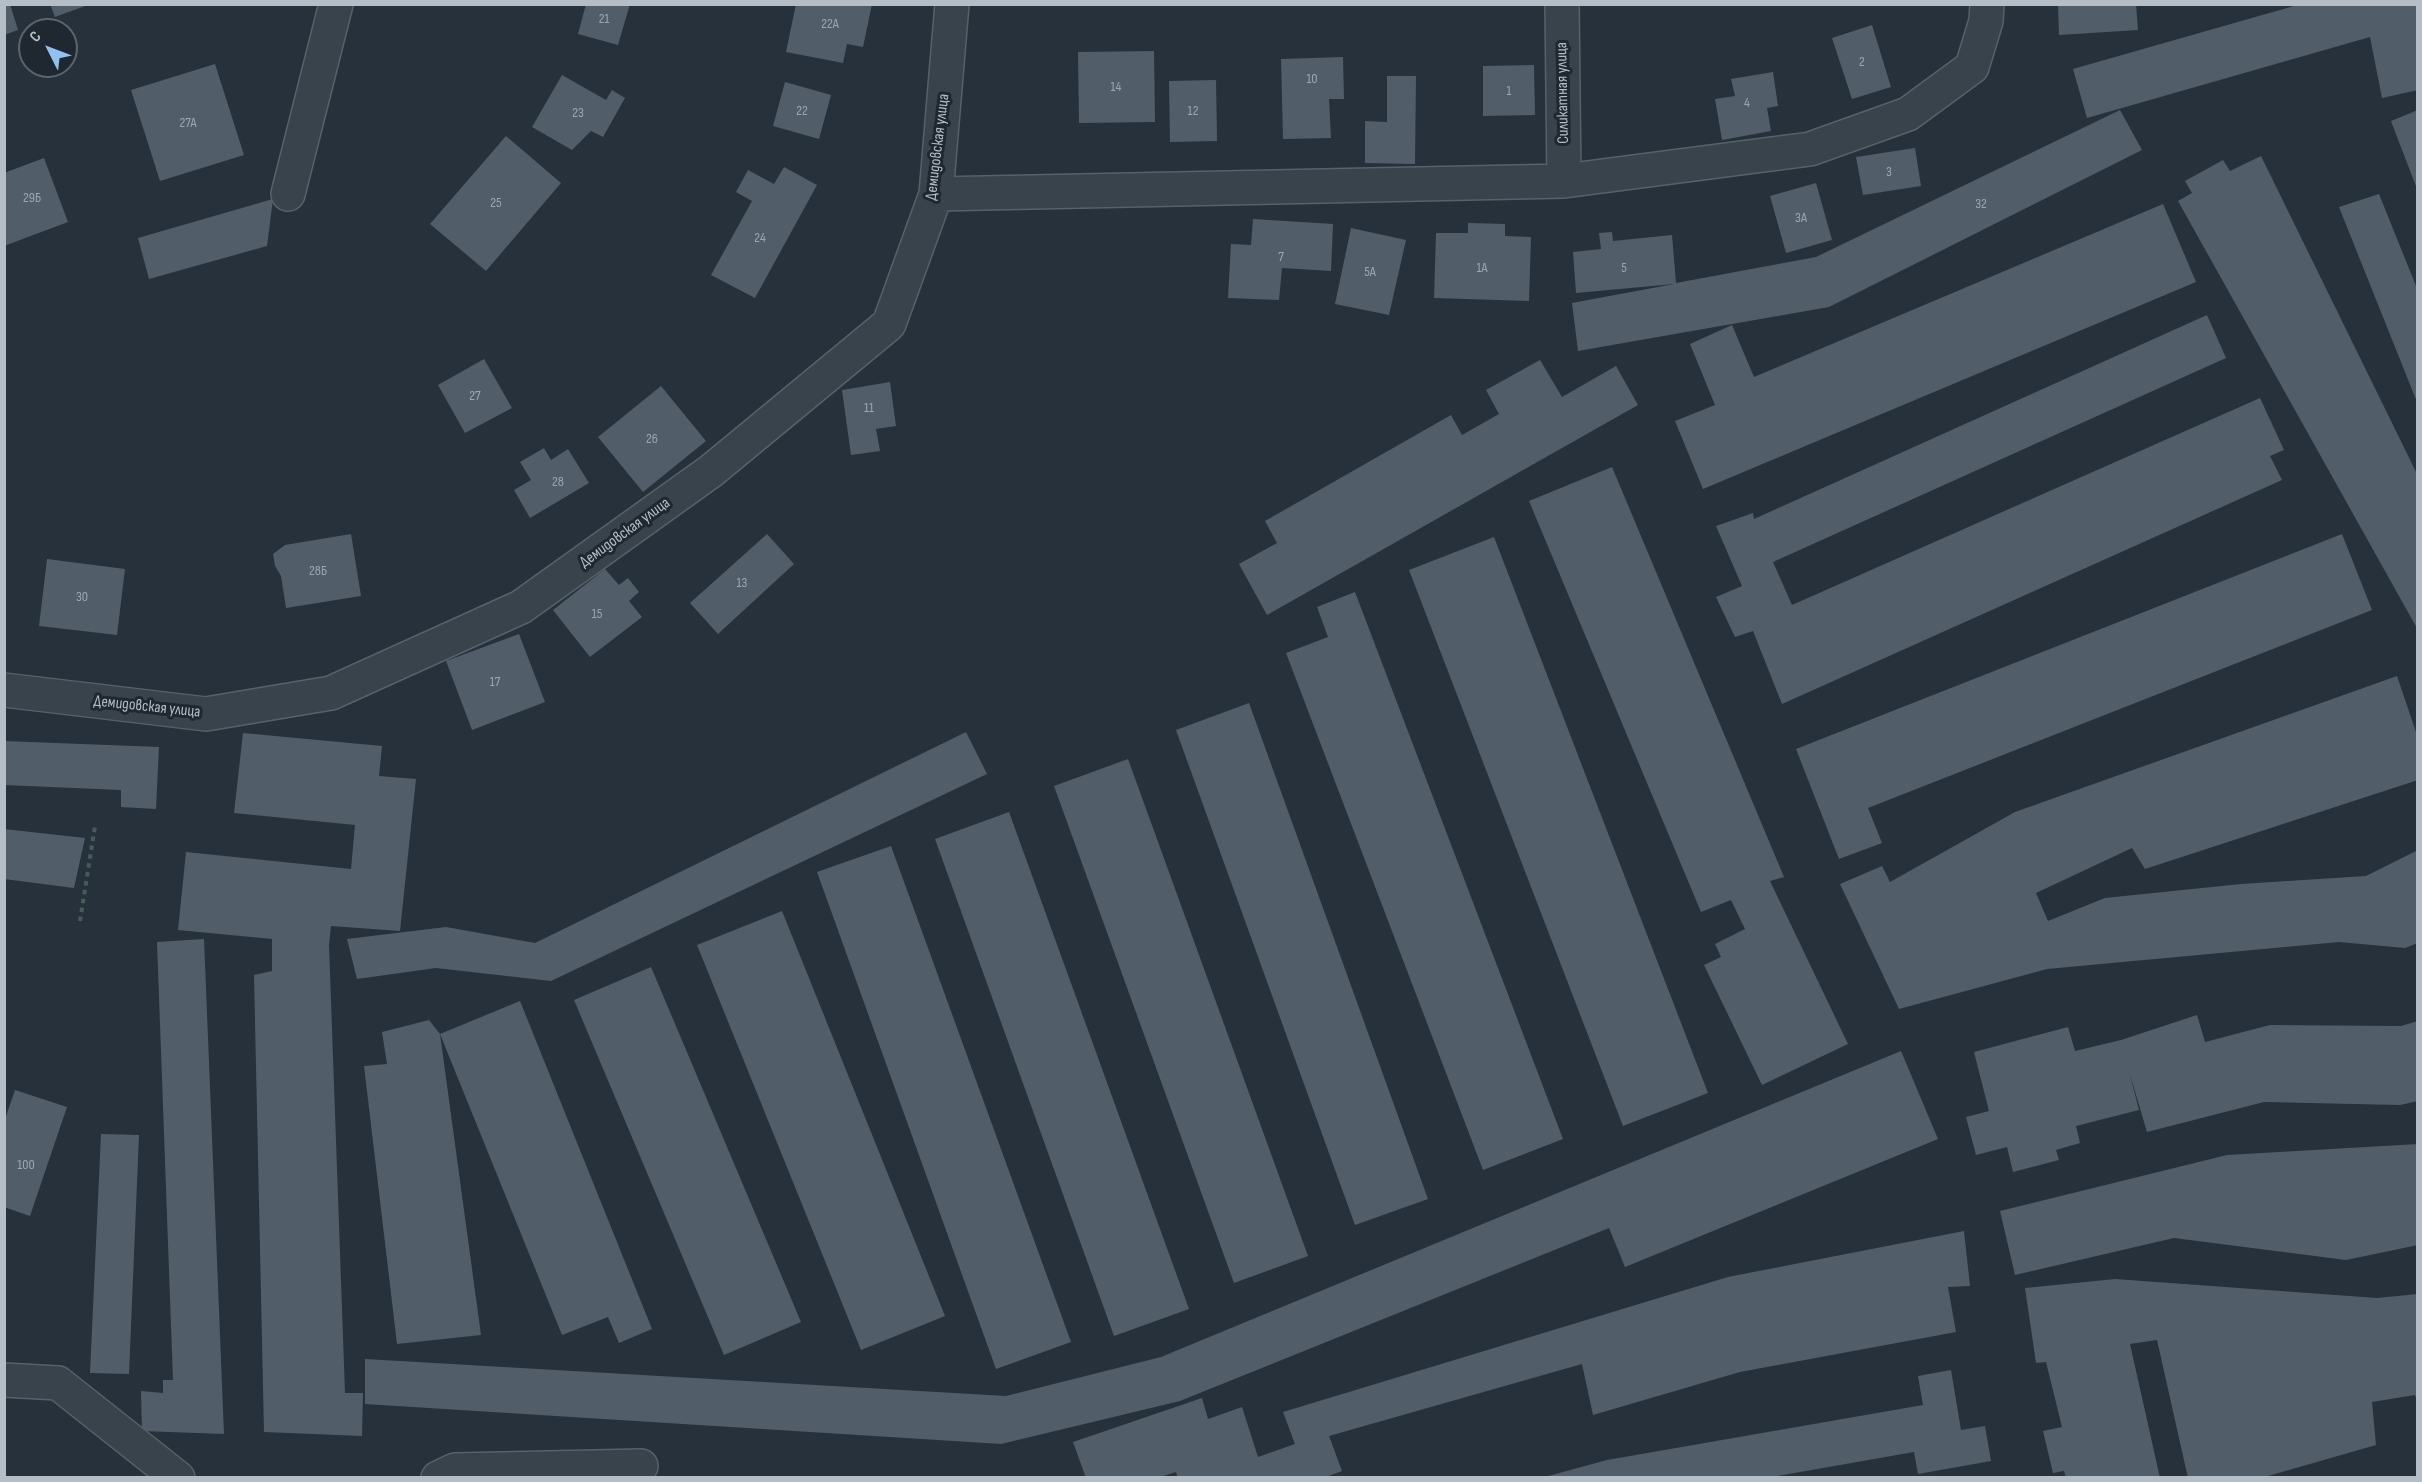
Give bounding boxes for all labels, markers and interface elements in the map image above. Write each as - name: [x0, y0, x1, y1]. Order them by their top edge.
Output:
- house number: 21: [599, 11, 609, 27]
- house number: 22А: [821, 16, 839, 32]
- north arrow: [18, 18, 78, 78]
- text: С: [26, 28, 46, 46]
- street label: Силикатная улица: [1553, 42, 1573, 144]
- house number: 2: [1859, 54, 1865, 70]
- house number: 10: [1306, 71, 1318, 87]
- house number: 14: [1111, 79, 1121, 95]
- house number: 1: [1507, 83, 1511, 99]
- street label: Демидовская улица: [922, 93, 954, 201]
- house number: 4: [1744, 95, 1750, 111]
- house number: 22: [796, 103, 808, 119]
- house number: 12: [1188, 103, 1198, 119]
- house number: 23: [572, 105, 584, 121]
- house number: 27А: [179, 115, 197, 131]
- house number: 3: [1886, 164, 1892, 180]
- house number: 29Б: [23, 190, 41, 206]
- house number: 25: [490, 195, 502, 211]
- house number: 32: [1975, 196, 1987, 212]
- house number: 3А: [1795, 210, 1807, 226]
- house number: 24: [754, 230, 766, 246]
- house number: 7: [1278, 249, 1284, 265]
- house number: 1А: [1476, 260, 1488, 276]
- house number: 5: [1621, 260, 1627, 276]
- house number: 5А: [1364, 264, 1376, 280]
- house number: 27: [469, 388, 481, 404]
- house number: 11: [864, 400, 874, 416]
- house number: 26: [646, 431, 658, 447]
- house number: 28: [552, 474, 564, 490]
- street label: Демидовская улица: [576, 494, 674, 572]
- house number: 28Б: [309, 563, 327, 579]
- house number: 13: [737, 575, 747, 591]
- house number: 30: [76, 589, 88, 605]
- house number: 15: [592, 606, 602, 622]
- house number: 17: [490, 674, 500, 690]
- street label: Демидовская улица: [93, 692, 201, 722]
- house number: 100: [17, 1157, 35, 1173]

